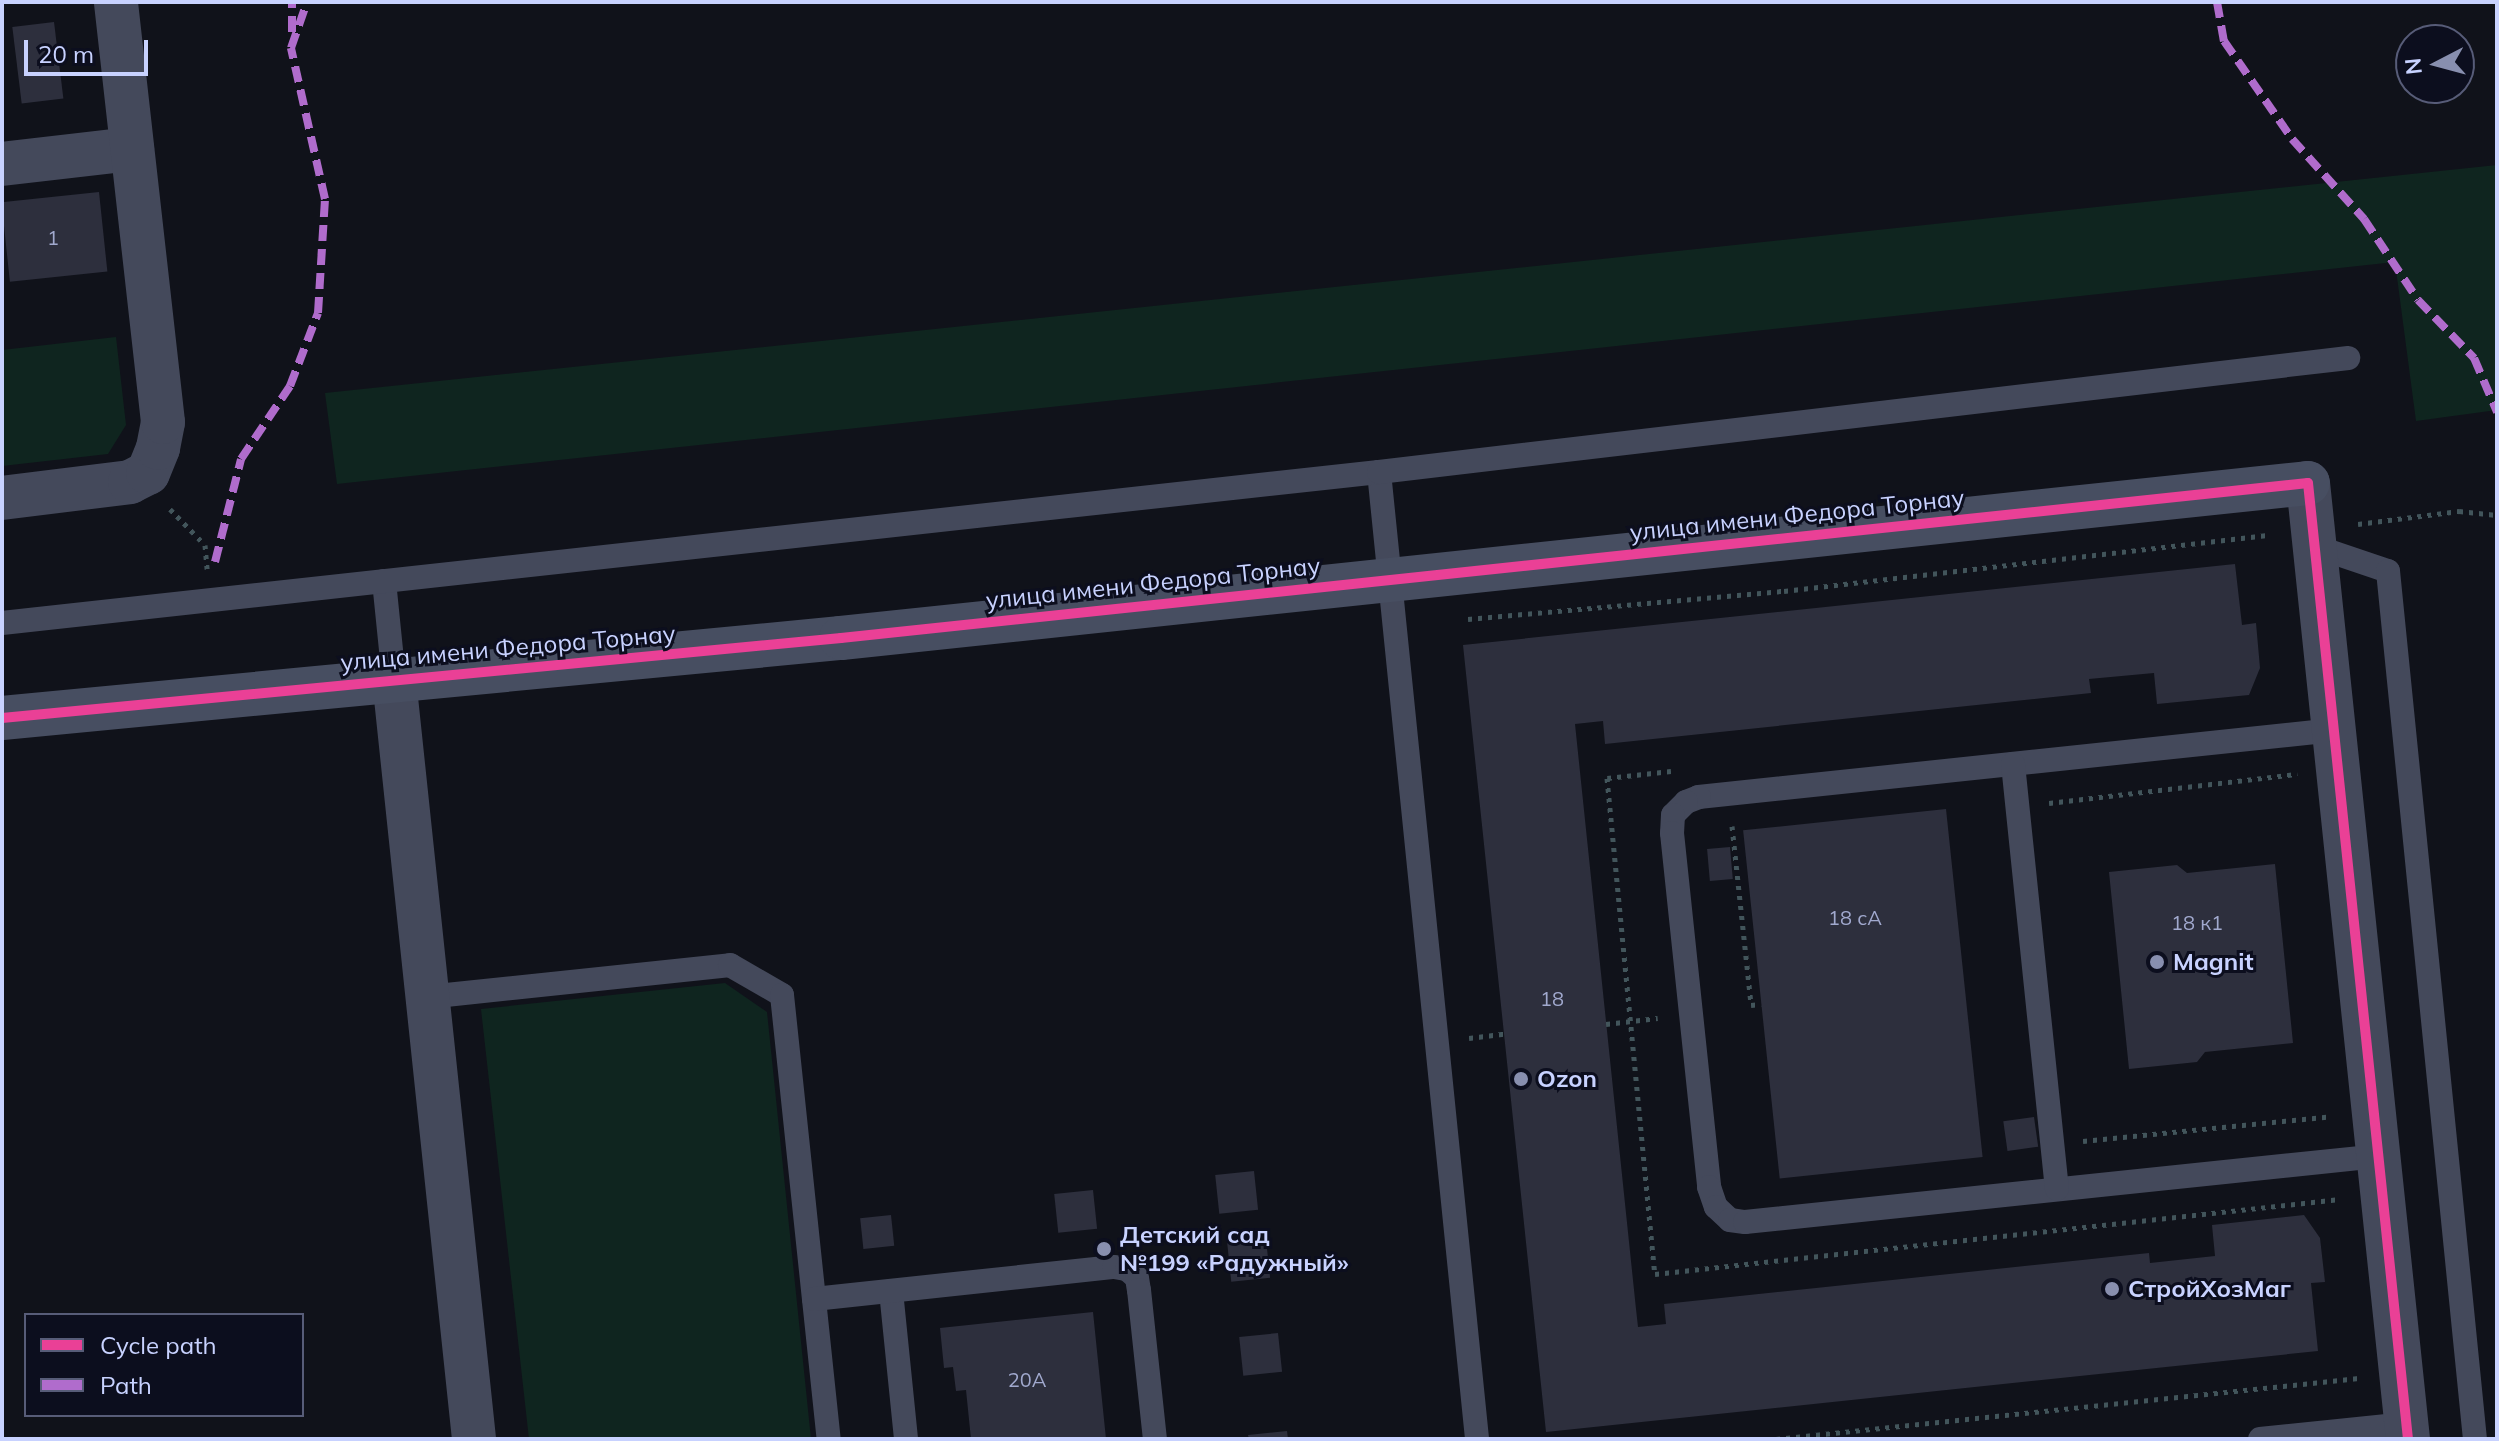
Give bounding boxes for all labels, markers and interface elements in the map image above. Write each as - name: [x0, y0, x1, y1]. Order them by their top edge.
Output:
- scale bar: [28, 24, 152, 74]
- north arrow: [2395, 24, 2475, 104]
- text: 20 m: [38, 39, 94, 69]
- text: N: [2398, 57, 2428, 76]
- house number: 1: [47, 225, 59, 249]
- street label: улица имени Федора Торнау: [1628, 483, 1966, 547]
- street label: улица имени Федора Торнау: [984, 551, 1322, 615]
- street label: улица имени Федора Торнау: [339, 619, 677, 677]
- house number: 18 сА: [1828, 905, 1882, 929]
- house number: 18 к1: [2171, 910, 2223, 934]
- place label: Magnit: [2173, 948, 2254, 976]
- marker: Magnit: [2148, 953, 2166, 971]
- house number: 18: [1540, 986, 1564, 1010]
- place label: Ozon: [1537, 1065, 1597, 1093]
- marker: Ozon: [1512, 1070, 1530, 1088]
- place label: Детский сад №199 «Радужный»: [1120, 1221, 1349, 1277]
- marker: Детский сад №199 «Радужный»: [1095, 1240, 1113, 1258]
- place label: СтройХозМаг: [2128, 1275, 2291, 1303]
- marker: СтройХозМаг: [2103, 1280, 2121, 1298]
- legend: [24, 1313, 304, 1417]
- text: Cycle path: [100, 1330, 217, 1360]
- house number: 20А: [1008, 1367, 1046, 1391]
- text: Path: [100, 1370, 152, 1400]

